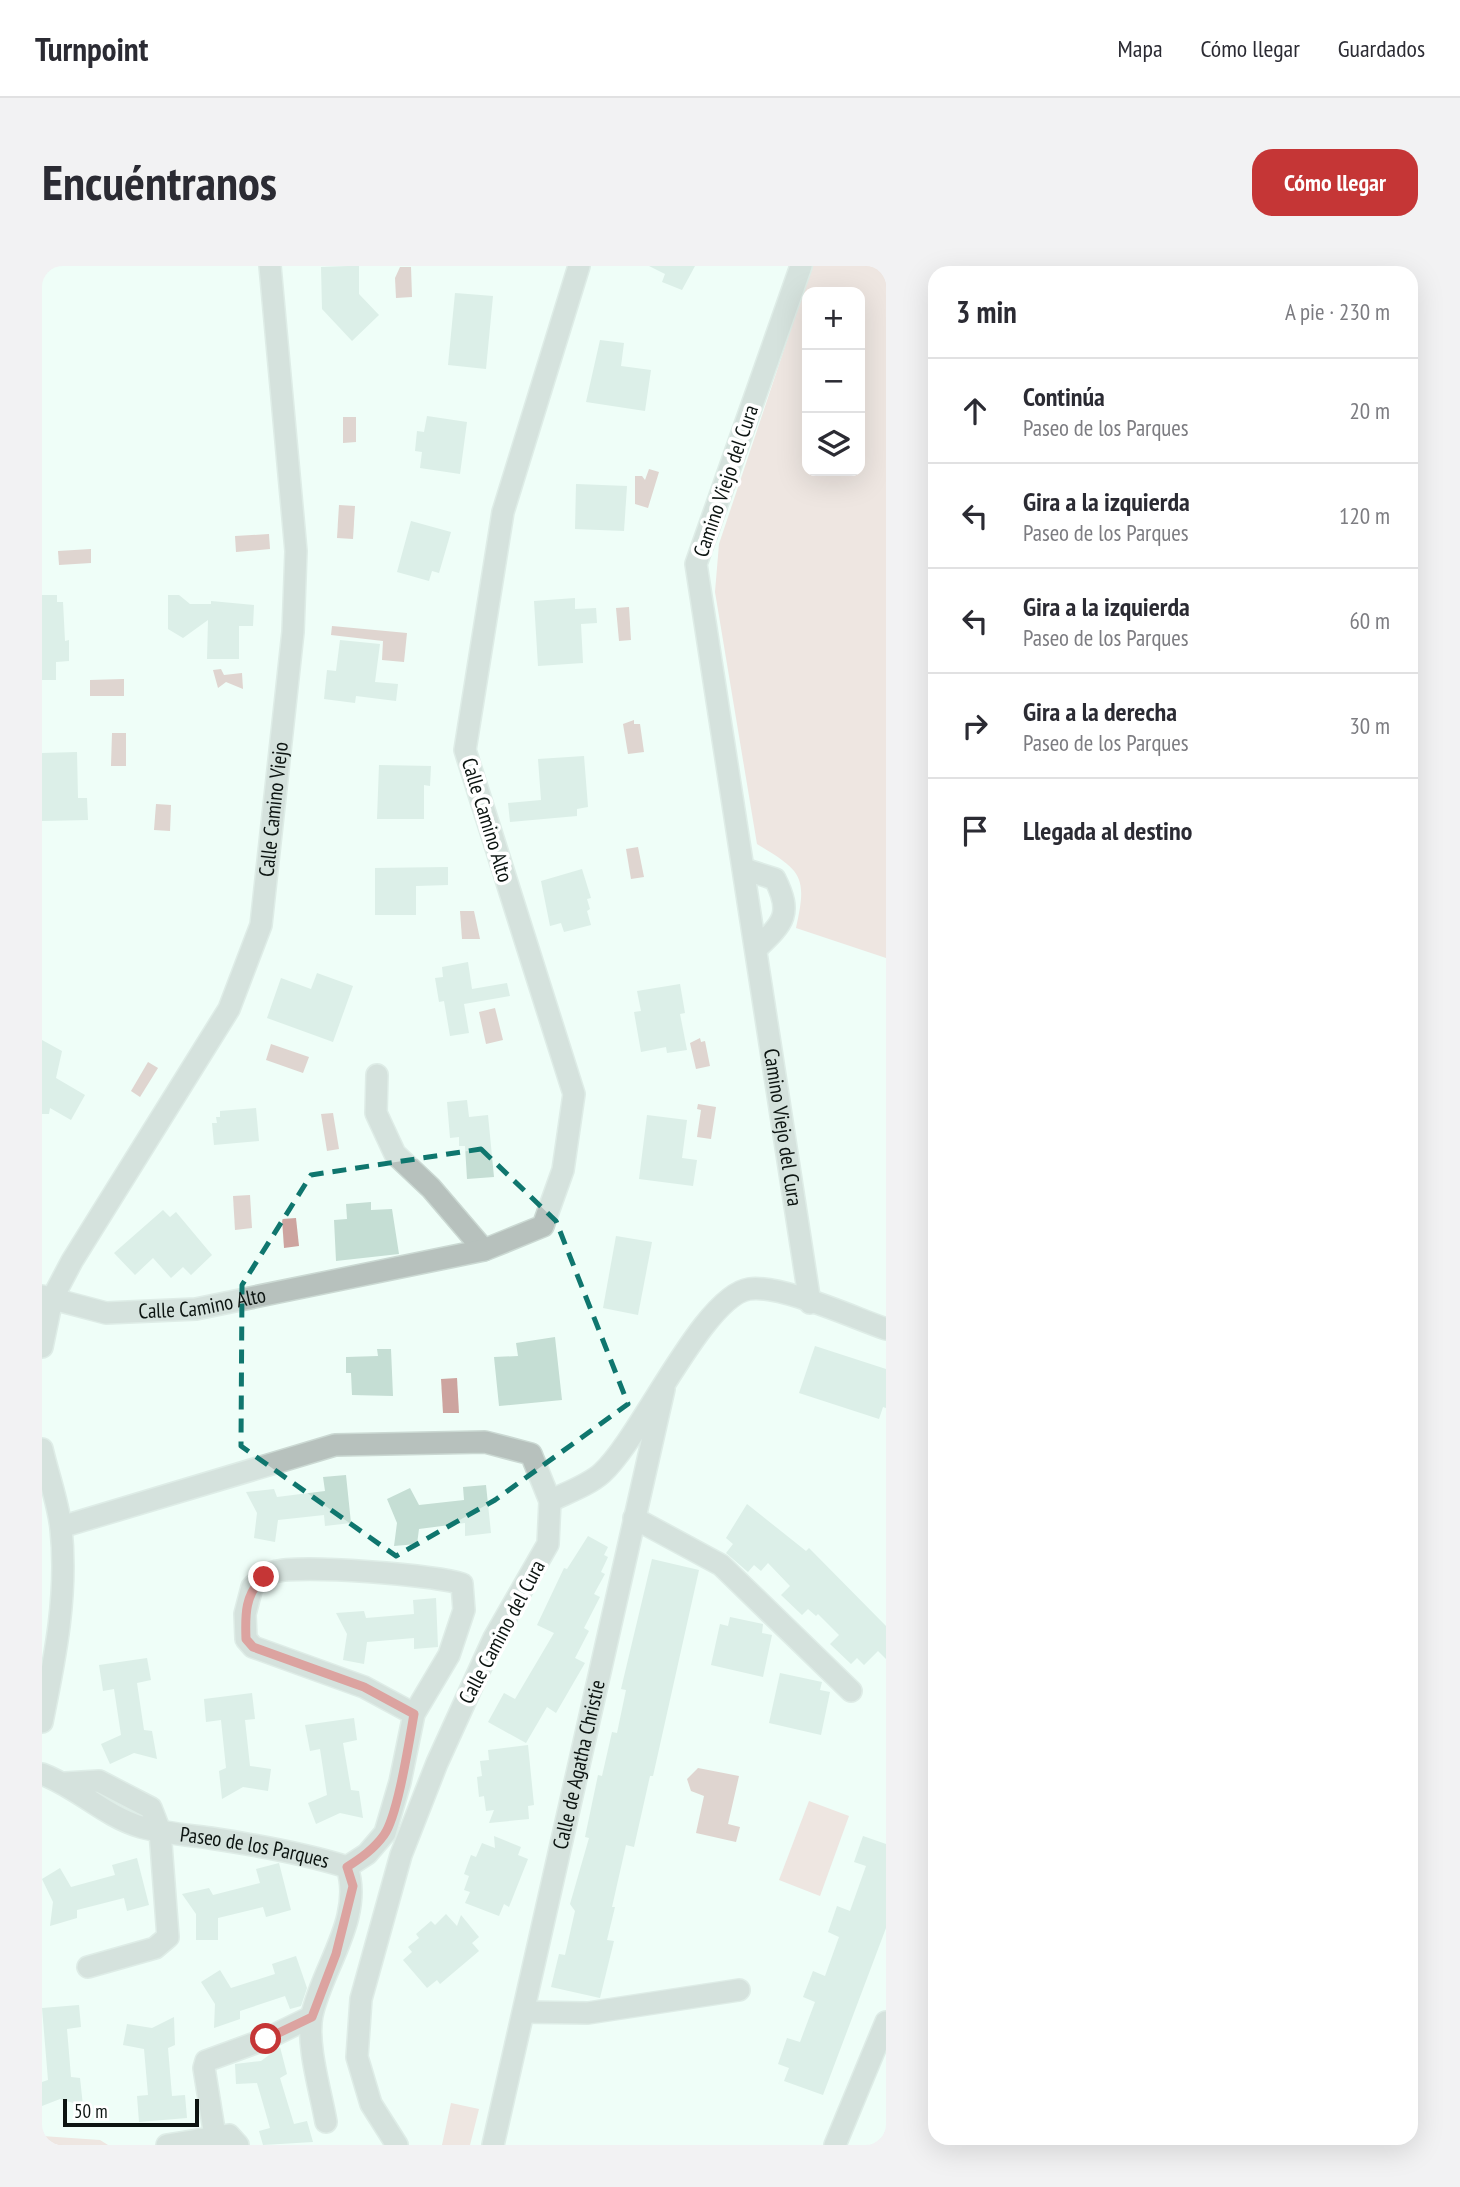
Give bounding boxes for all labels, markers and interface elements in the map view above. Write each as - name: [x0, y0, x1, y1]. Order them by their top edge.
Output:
- text: Turnpoint: [35, 27, 148, 70]
- text: Mapa: [1118, 33, 1163, 64]
- text: Cómo llegar: [1201, 33, 1300, 64]
- text: Guardados: [1338, 33, 1425, 64]
- button: Cómo llegar: [1252, 149, 1418, 216]
- text: Encuéntranos: [42, 150, 277, 214]
- map controls: [802, 287, 865, 476]
- button: +: [802, 287, 865, 350]
- text: 3 min: [956, 292, 1017, 331]
- text: A pie · 230 m: [1285, 297, 1390, 326]
- button: −: [802, 350, 865, 413]
- text: Continúa: [1023, 380, 1105, 413]
- icon: ahead: [956, 392, 994, 430]
- text: 20 m: [1349, 396, 1390, 425]
- street label: Camino Viejo del Cura: [687, 401, 764, 560]
- button: layers: [802, 413, 865, 476]
- text: Paseo de los Parques: [1023, 413, 1189, 442]
- text: Gira a la izquierda: [1023, 485, 1190, 518]
- icon: left: [956, 497, 994, 535]
- text: 120 m: [1339, 501, 1390, 530]
- text: Paseo de los Parques: [1023, 518, 1189, 547]
- text: Gira a la izquierda: [1023, 590, 1190, 623]
- icon: left: [956, 602, 994, 640]
- text: 60 m: [1349, 606, 1390, 635]
- text: Paseo de los Parques: [1023, 623, 1189, 652]
- text: Gira a la derecha: [1023, 695, 1177, 728]
- icon: right: [956, 707, 994, 745]
- text: 30 m: [1349, 711, 1390, 740]
- text: Paseo de los Parques: [1023, 728, 1189, 757]
- street label: Calle Camino Viejo: [252, 741, 294, 878]
- street label: Calle Camino Alto: [456, 755, 519, 885]
- icon: arrive: [956, 812, 994, 850]
- text: Llegada al destino: [1023, 814, 1192, 847]
- street label: Camino Viejo del Cura: [758, 1047, 809, 1208]
- street label: Calle Camino Alto: [138, 1281, 268, 1325]
- street label: Calle Camino del Cura: [452, 1555, 551, 1708]
- route end: [248, 1561, 279, 1592]
- street label: Calle de Agatha Christie: [546, 1677, 611, 1852]
- street label: Paseo de los Parques: [178, 1820, 332, 1874]
- route start: [250, 2023, 281, 2054]
- scale bar: [63, 2096, 200, 2128]
- text: 50 m: [74, 2099, 108, 2123]

